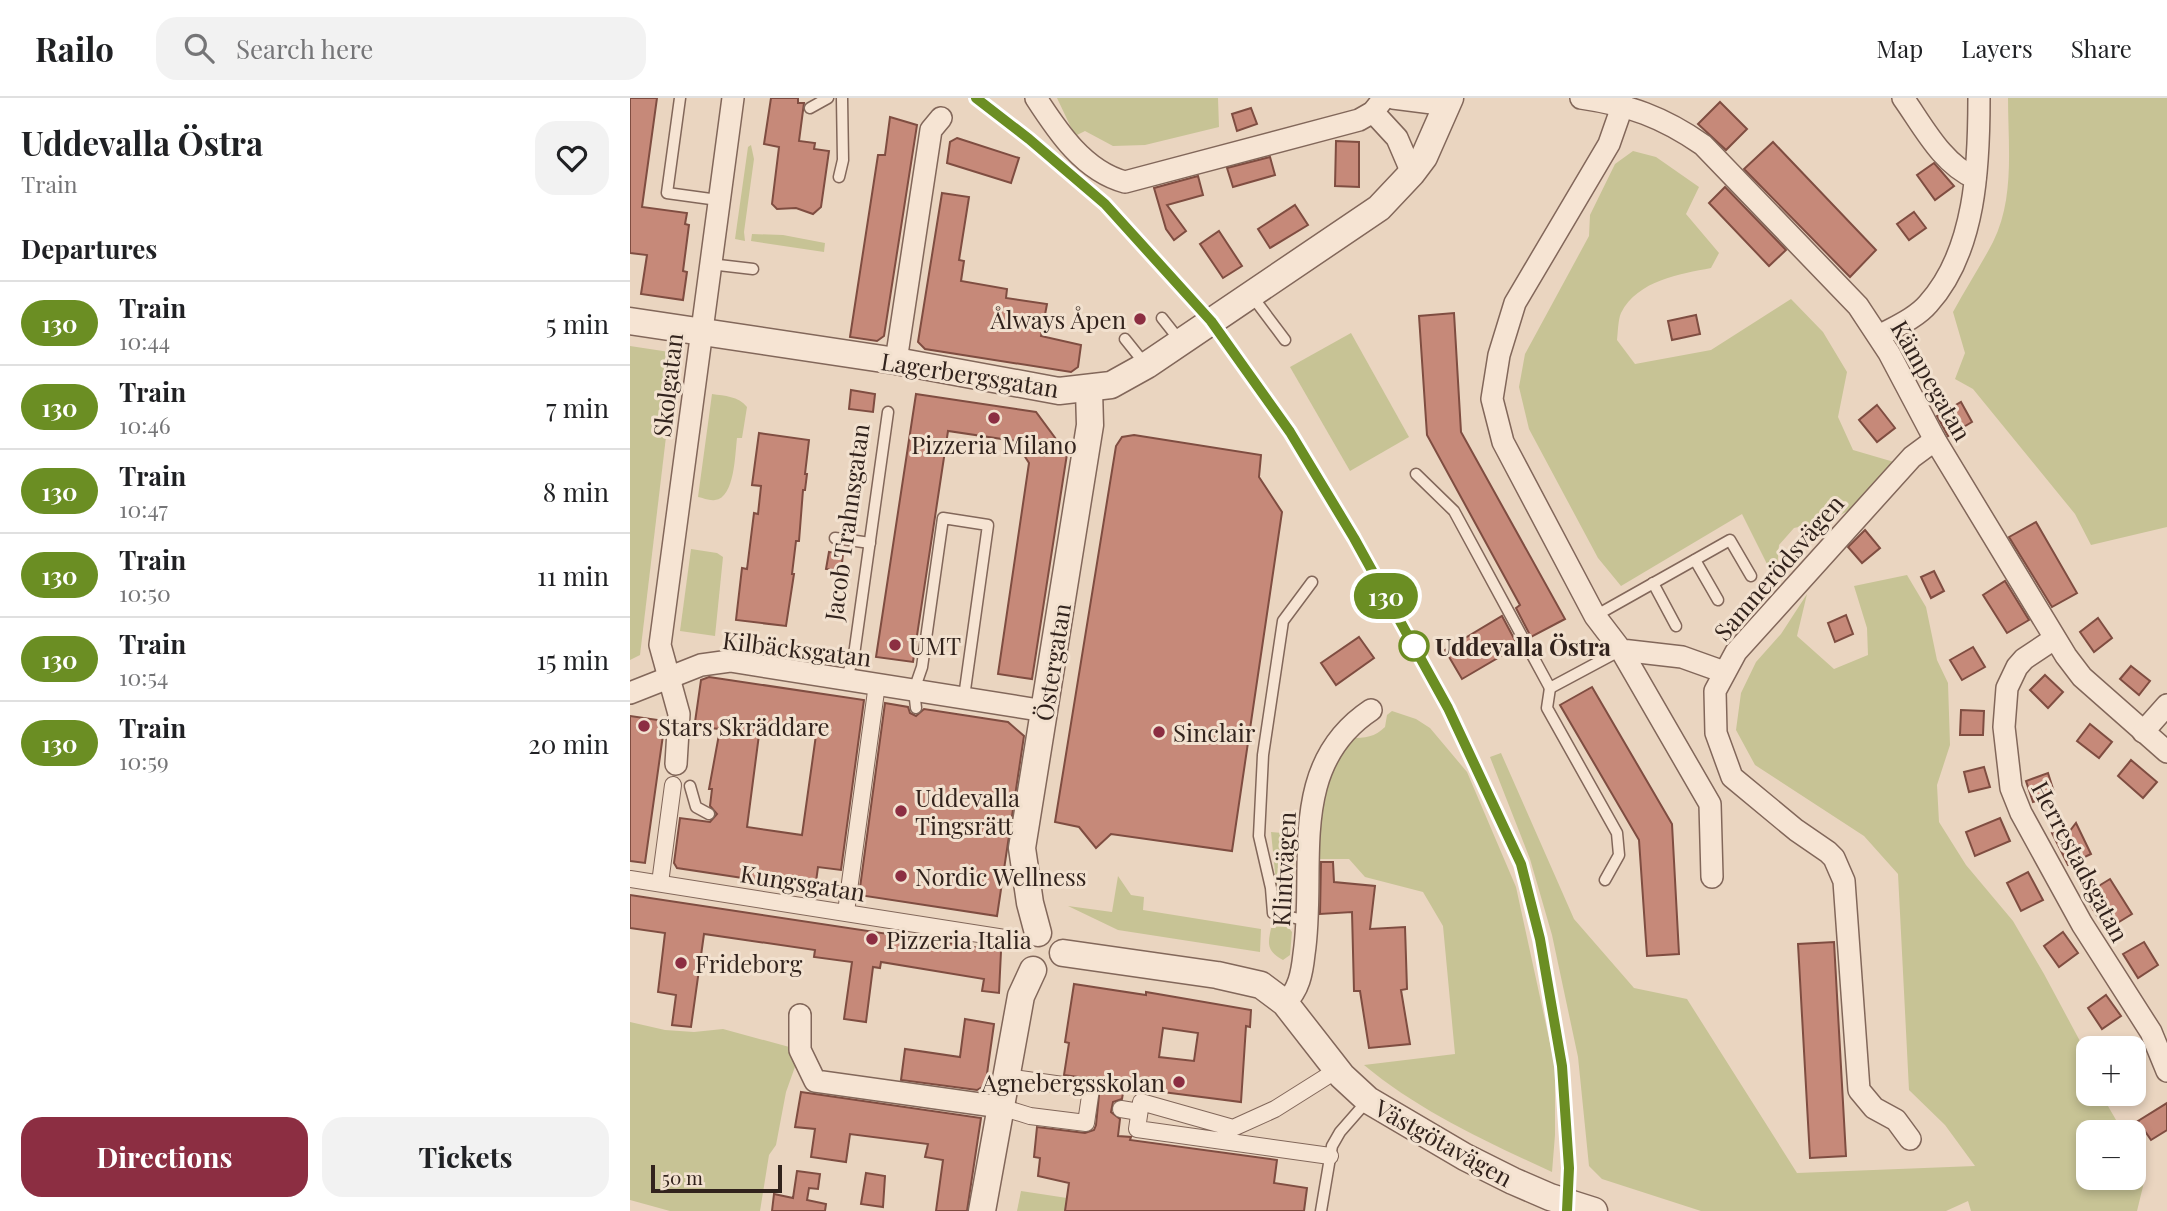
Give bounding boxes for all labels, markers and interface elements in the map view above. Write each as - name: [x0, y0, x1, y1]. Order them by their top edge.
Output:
- search box: [156, 17, 646, 80]
- text: Railo: [35, 26, 114, 70]
- icon: search: [180, 29, 218, 67]
- text: Search here: [236, 31, 373, 66]
- text: Map: [1877, 32, 1923, 64]
- text: Layers: [1961, 32, 2033, 64]
- text: Share: [2071, 32, 2132, 64]
- text: Uddevalla Östra: [21, 120, 263, 164]
- button: heart: [535, 121, 609, 195]
- text: Train: [21, 168, 77, 199]
- text: Departures: [21, 231, 157, 266]
- text: Train: [119, 290, 186, 325]
- place label: Ålways Åpen: [990, 303, 1126, 335]
- text: 5 min: [546, 306, 609, 341]
- text: 130: [41, 307, 78, 339]
- marker: Ålways Åpen: [1132, 311, 1148, 327]
- street label: Kämpegatan: [1885, 314, 1979, 446]
- text: 10:44: [119, 325, 170, 356]
- street label: Skolgatan: [645, 331, 689, 439]
- street label: Lagerbergsgatan: [879, 344, 1061, 404]
- text: Train: [119, 374, 186, 409]
- text: 7 min: [546, 390, 609, 425]
- text: 130: [41, 391, 78, 423]
- text: 10:46: [119, 409, 171, 440]
- marker: Pizzeria Milano: [986, 410, 1002, 426]
- street label: Jacob Trahnsgatan: [816, 421, 876, 624]
- place label: Pizzeria Milano: [911, 428, 1077, 460]
- text: Train: [119, 458, 186, 493]
- text: 8 min: [543, 474, 609, 509]
- text: 130: [41, 475, 78, 507]
- street label: Samnerödsvägen: [1706, 487, 1850, 647]
- text: 10:47: [119, 493, 168, 524]
- text: Train: [119, 542, 186, 577]
- text: 11 min: [537, 558, 609, 593]
- text: 130: [41, 559, 78, 591]
- line badge: 130: [1346, 573, 1426, 619]
- text: 10:50: [119, 577, 171, 608]
- text: 130: [1368, 580, 1404, 612]
- street label: Östergatan: [1027, 601, 1077, 723]
- street label: Kilbäcksgatan: [721, 623, 873, 673]
- text: Train: [119, 626, 186, 661]
- place label: UMT: [909, 629, 961, 661]
- place label: Uddevalla Östra: [1435, 630, 1612, 662]
- marker: Uddevalla Östra: [1399, 631, 1429, 661]
- marker: UMT: [887, 637, 903, 653]
- text: 15 min: [537, 642, 609, 677]
- text: 130: [41, 643, 78, 675]
- text: 10:54: [119, 661, 168, 692]
- text: Train: [119, 710, 186, 745]
- place label: Stars Skräddare: [658, 710, 830, 742]
- place label: Sinclair: [1173, 716, 1256, 748]
- marker: Stars Skräddare: [636, 718, 652, 734]
- marker: Sinclair: [1151, 724, 1167, 740]
- text: 20 min: [528, 726, 609, 761]
- text: 130: [41, 727, 78, 759]
- text: 10:59: [119, 745, 169, 776]
- street label: Herrestadsgatan: [2025, 775, 2137, 947]
- place label: Uddevalla Tingsrätt: [915, 781, 1020, 841]
- marker: Uddevalla Tingsrätt: [893, 803, 909, 819]
- street label: Klintvägen: [1264, 811, 1302, 927]
- street label: Kungsgatan: [738, 856, 868, 908]
- place label: Nordic Wellness: [915, 860, 1087, 892]
- marker: Nordic Wellness: [893, 868, 909, 884]
- place label: Pizzeria Italia: [886, 923, 1032, 955]
- marker: Pizzeria Italia: [864, 931, 880, 947]
- place label: Frideborg: [695, 947, 803, 979]
- marker: Frideborg: [673, 955, 689, 971]
- map controls: [2076, 1036, 2146, 1190]
- button: +: [2076, 1036, 2146, 1106]
- place label: Agnebergsskolan: [981, 1066, 1165, 1098]
- marker: Agnebergsskolan: [1171, 1074, 1187, 1090]
- street label: Västgötavägen: [1368, 1090, 1519, 1193]
- button: Directions: [21, 1117, 308, 1197]
- button: Tickets: [322, 1117, 609, 1197]
- button: −: [2076, 1120, 2146, 1190]
- scale bar: [651, 1162, 782, 1194]
- text: 50 m: [662, 1164, 703, 1190]

